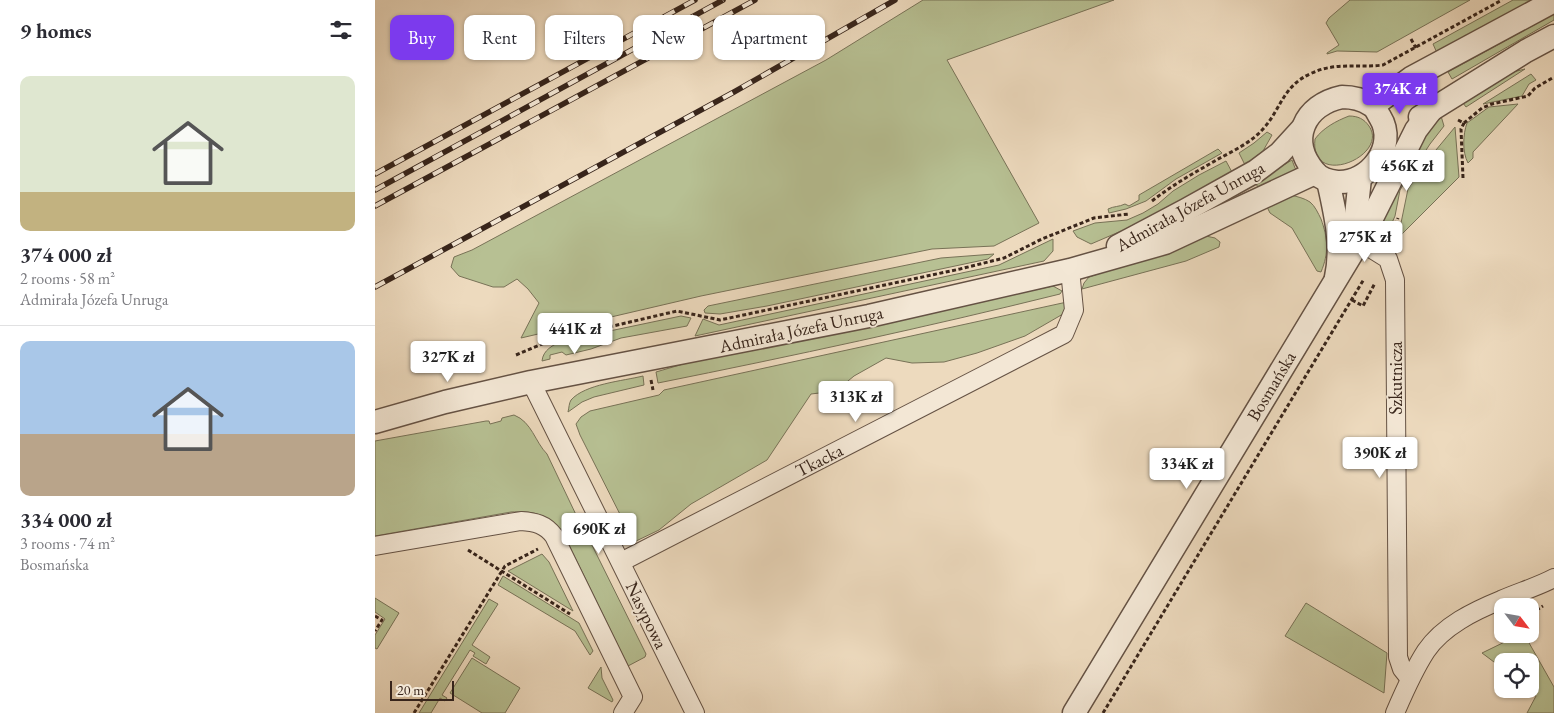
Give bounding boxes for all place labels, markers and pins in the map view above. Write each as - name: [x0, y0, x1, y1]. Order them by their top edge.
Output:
- pin: 374K zł: [1354, 72, 1446, 115]
- pin: 456K zł: [1361, 150, 1453, 192]
- pin: 275K zł: [1319, 220, 1411, 263]
- pin: 441K zł: [529, 312, 621, 355]
- pin: 327K zł: [402, 340, 494, 383]
- pin: 313K zł: [810, 380, 902, 423]
- pin: 390K zł: [1334, 436, 1426, 479]
- pin: 334K zł: [1141, 448, 1233, 490]
- pin: 690K zł: [553, 512, 645, 555]

